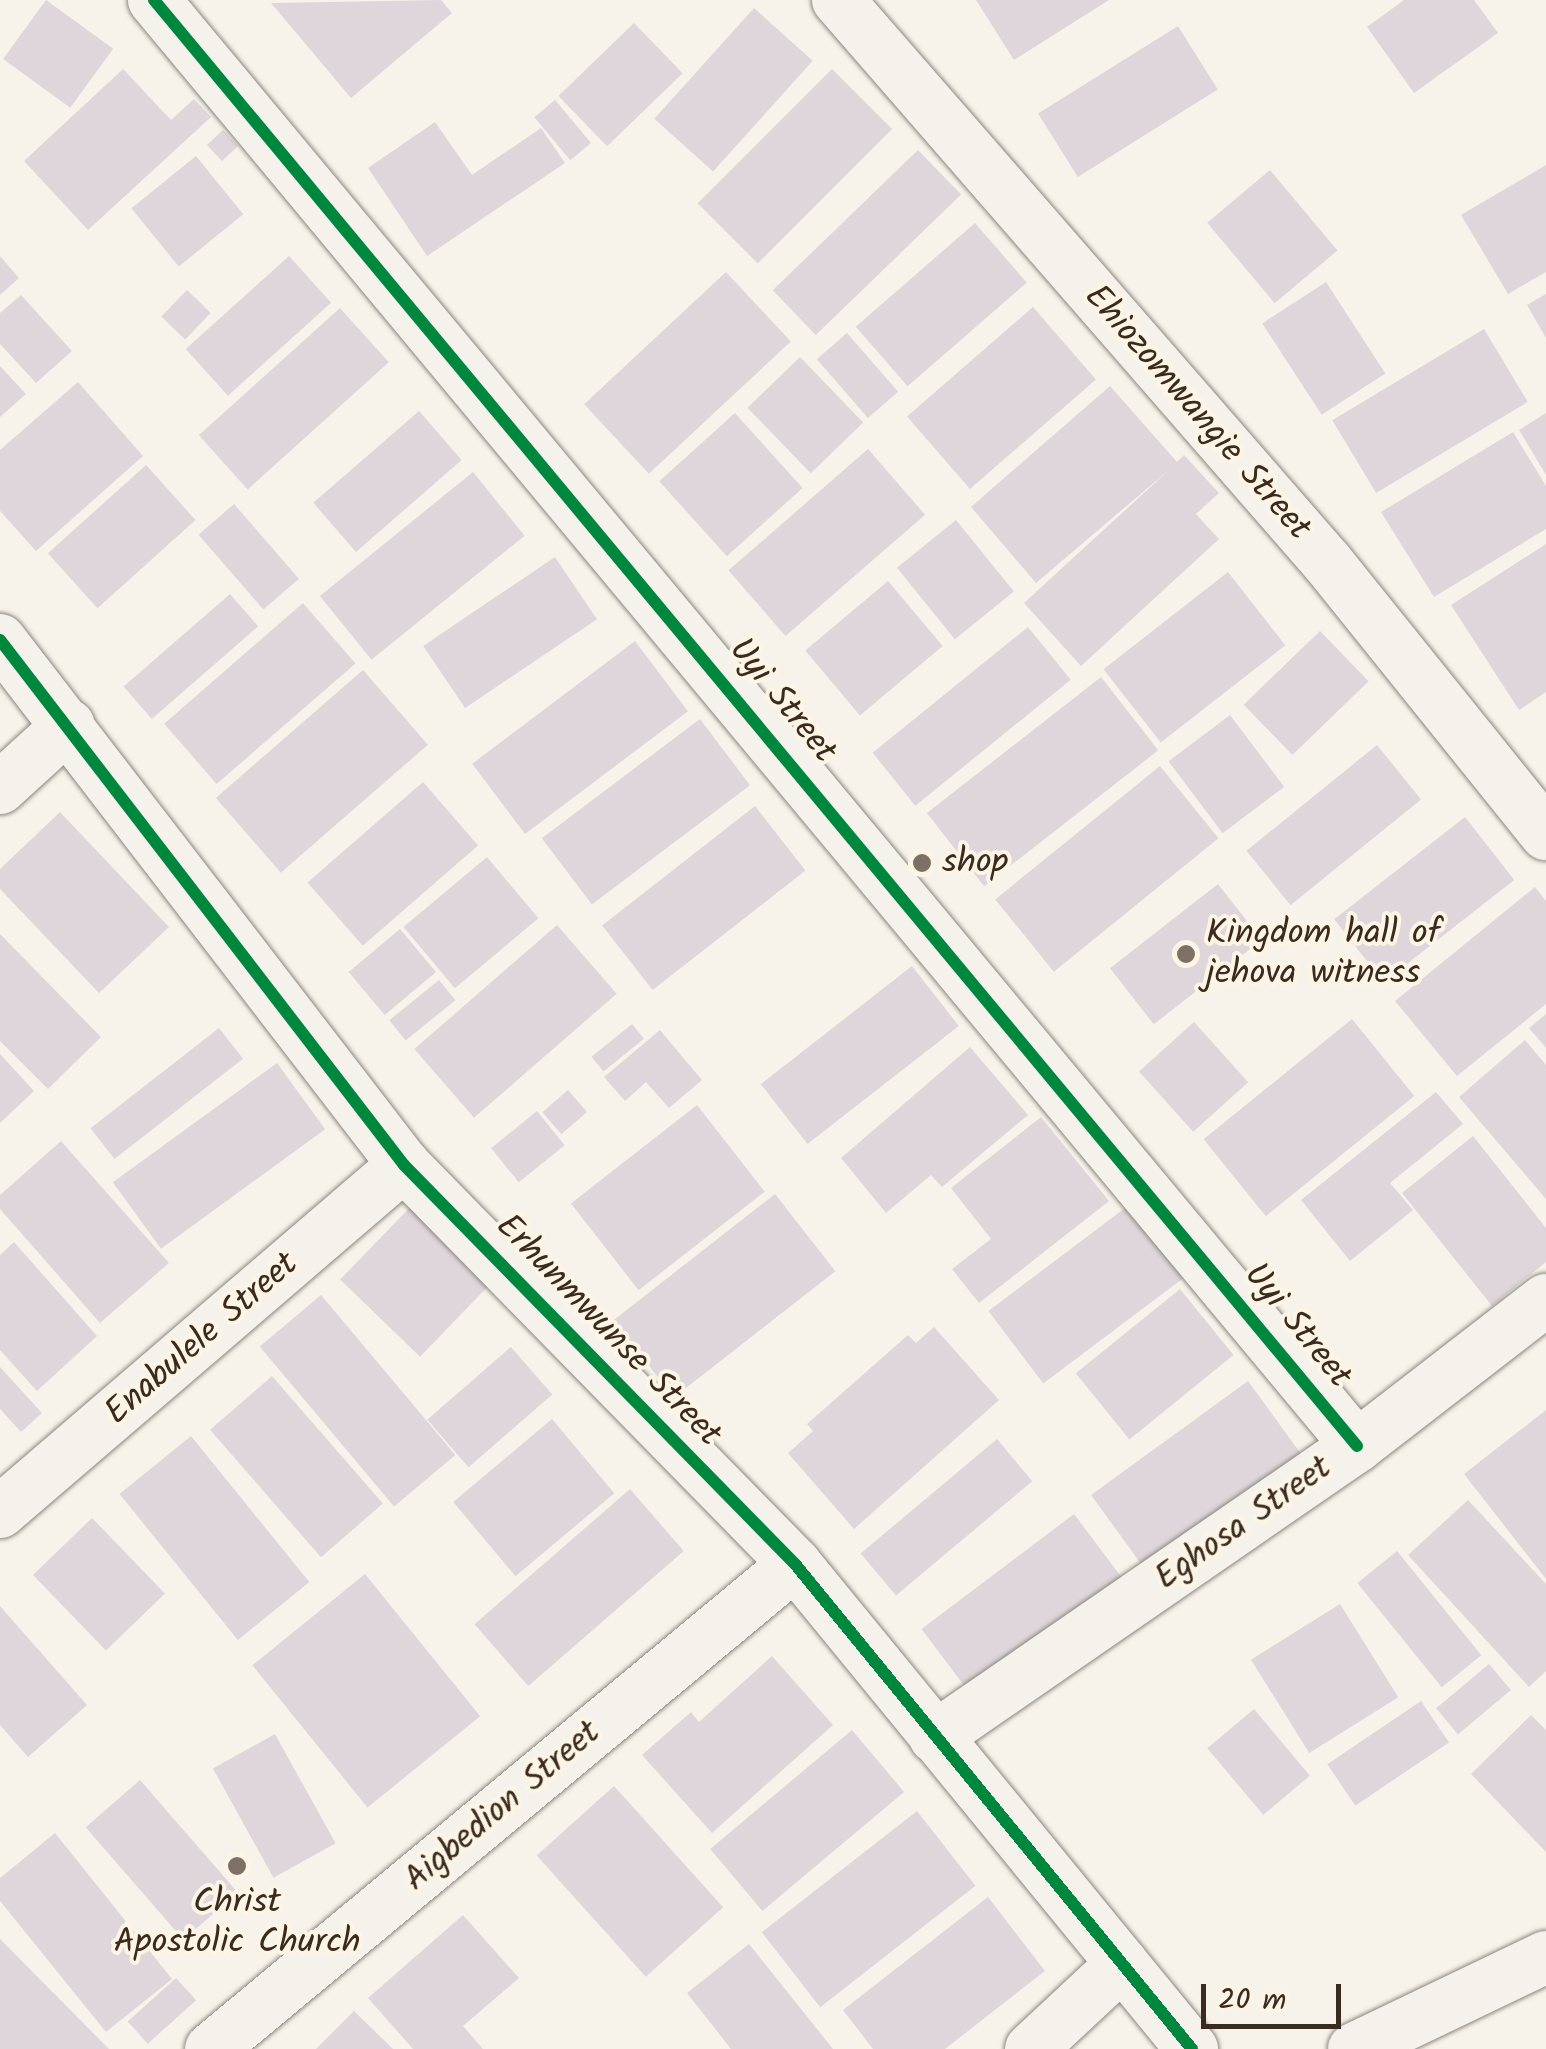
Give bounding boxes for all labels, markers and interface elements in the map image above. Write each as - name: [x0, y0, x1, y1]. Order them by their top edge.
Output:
- street label: Ehiozomwangie Street: [1075, 277, 1319, 549]
- street label: Uyi Street: [719, 630, 845, 772]
- place label: shop: [942, 842, 1008, 884]
- marker: shop: [911, 852, 933, 874]
- place label: Kingdom hall of jehova witness: [1206, 913, 1441, 995]
- marker: Kingdom hall of jehova witness: [1175, 943, 1197, 965]
- street label: Erhunmwunse Street: [486, 1206, 730, 1456]
- street label: Enabulele Street: [97, 1244, 307, 1434]
- street label: Uyi Street: [1234, 1255, 1360, 1397]
- street label: Eghosa Street: [1148, 1448, 1340, 1600]
- street label: Aigbedion Street: [396, 1713, 610, 1901]
- marker: Christ Apostolic Church: [226, 1855, 248, 1877]
- place label: Christ Apostolic Church: [113, 1882, 361, 1964]
- scale bar: [1206, 1964, 1346, 2026]
- text: 20 m: [1218, 1977, 1286, 2025]

